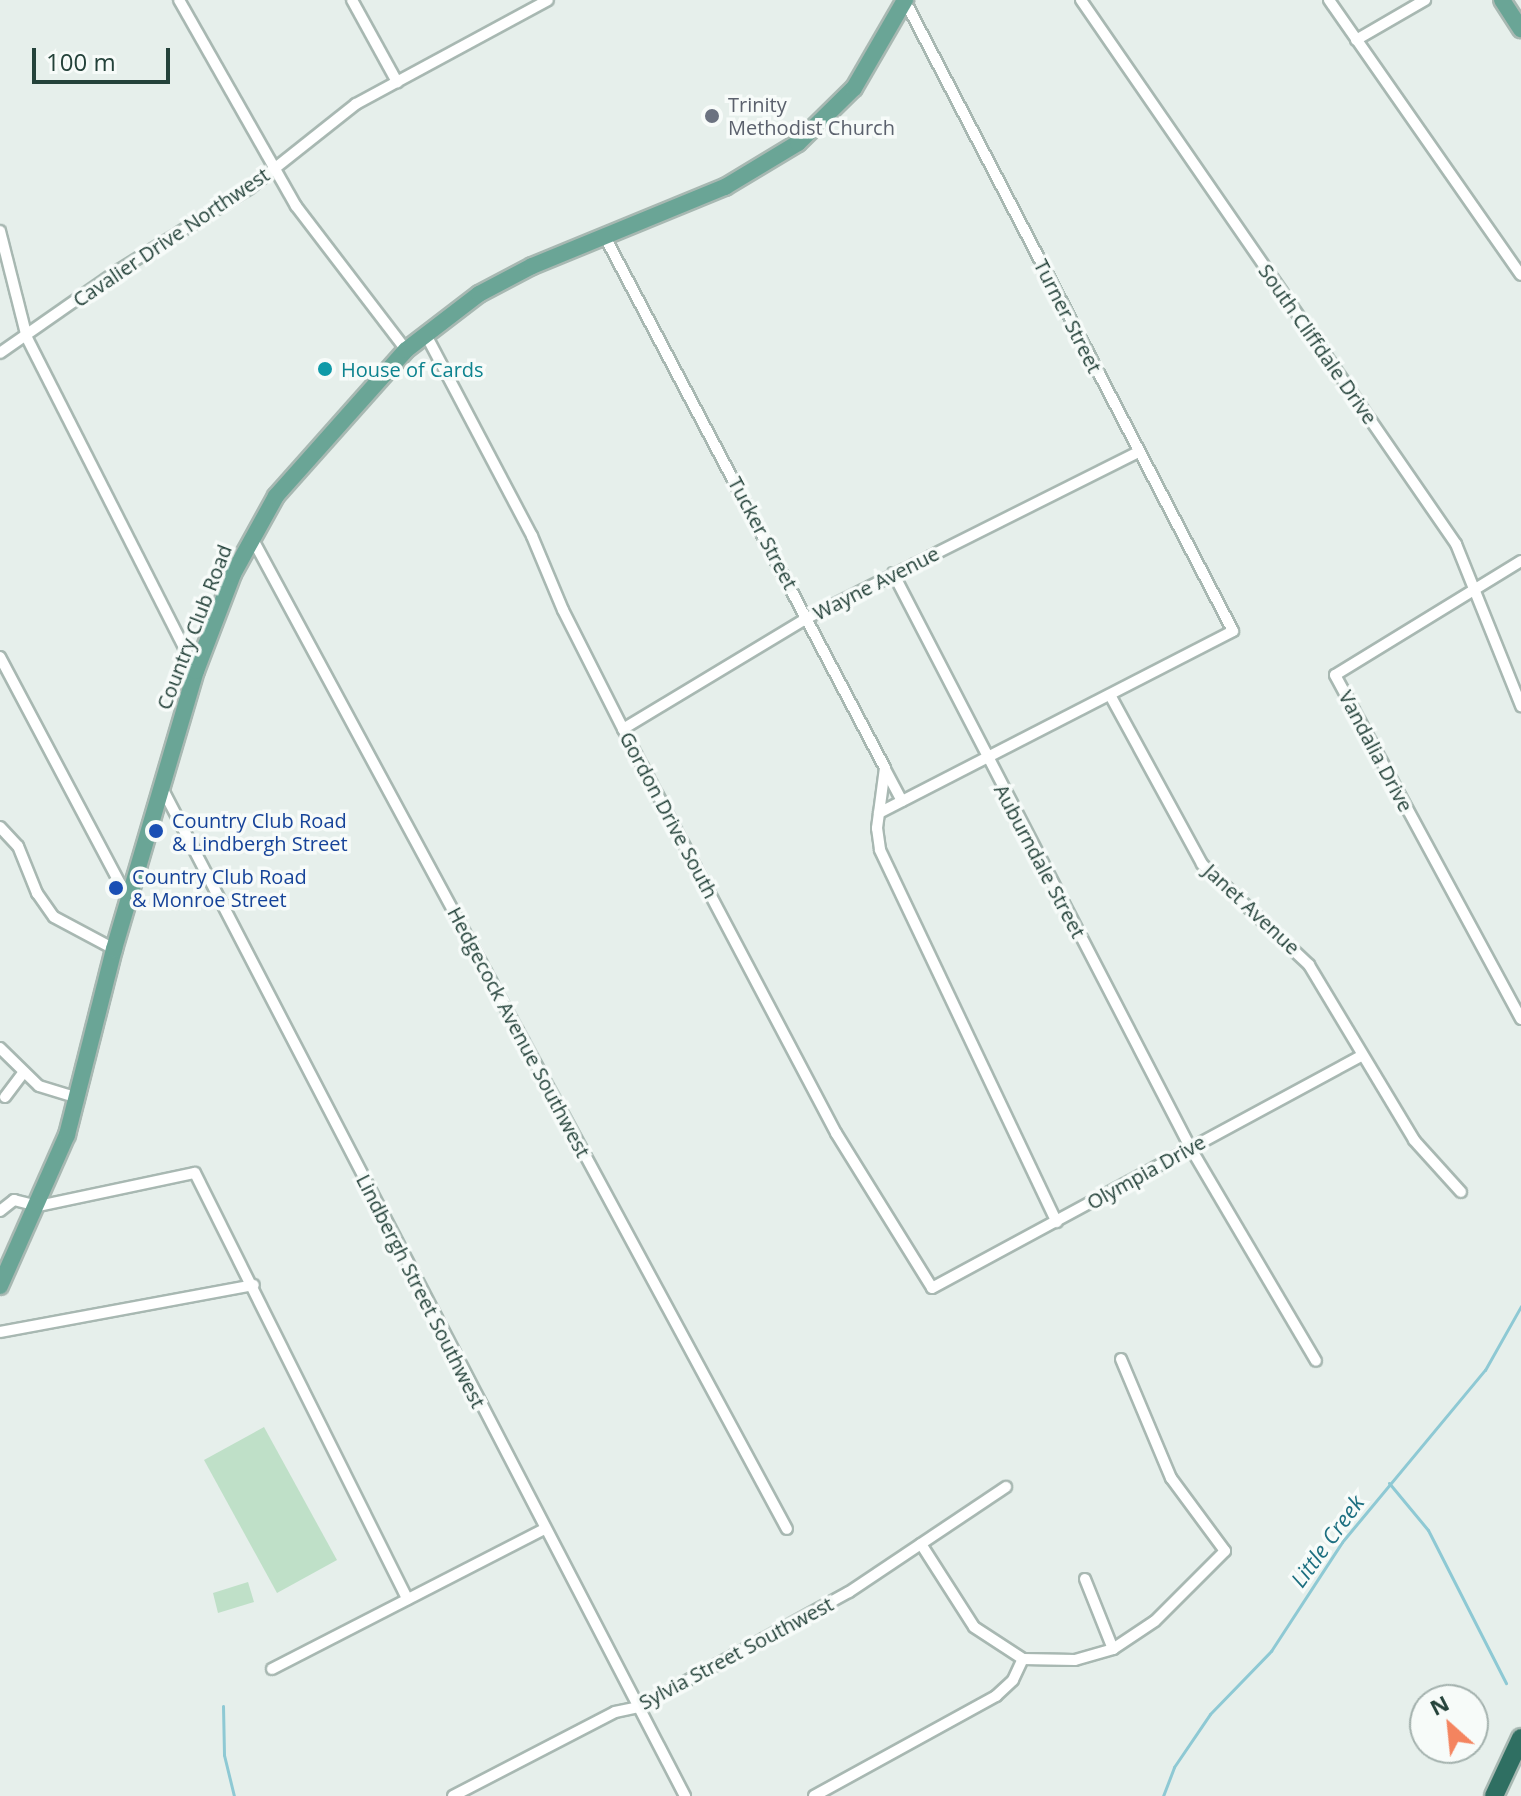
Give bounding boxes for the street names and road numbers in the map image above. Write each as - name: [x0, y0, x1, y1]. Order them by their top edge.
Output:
- street label: Cavalier Drive Northwest: [68, 162, 274, 312]
- street label: Turner Street: [1029, 255, 1107, 377]
- street label: South Cliffdale Drive: [1254, 259, 1382, 429]
- street label: Tucker Street: [723, 473, 803, 593]
- street label: Country Club Road: [151, 541, 237, 713]
- street label: Wayne Avenue: [809, 541, 943, 625]
- street label: Vandalia Drive: [1334, 686, 1418, 816]
- street label: Gordon Drive South: [615, 728, 723, 902]
- street label: Auburndale Street: [989, 780, 1091, 942]
- street label: Janet Avenue: [1199, 859, 1305, 959]
- street label: Hedgecock Avenue Southwest: [443, 903, 595, 1161]
- street label: Olympia Drive: [1083, 1130, 1209, 1214]
- street label: Lindbergh Street Southwest: [352, 1170, 490, 1412]
- street label: Sylvia Street Southwest: [635, 1592, 837, 1714]

